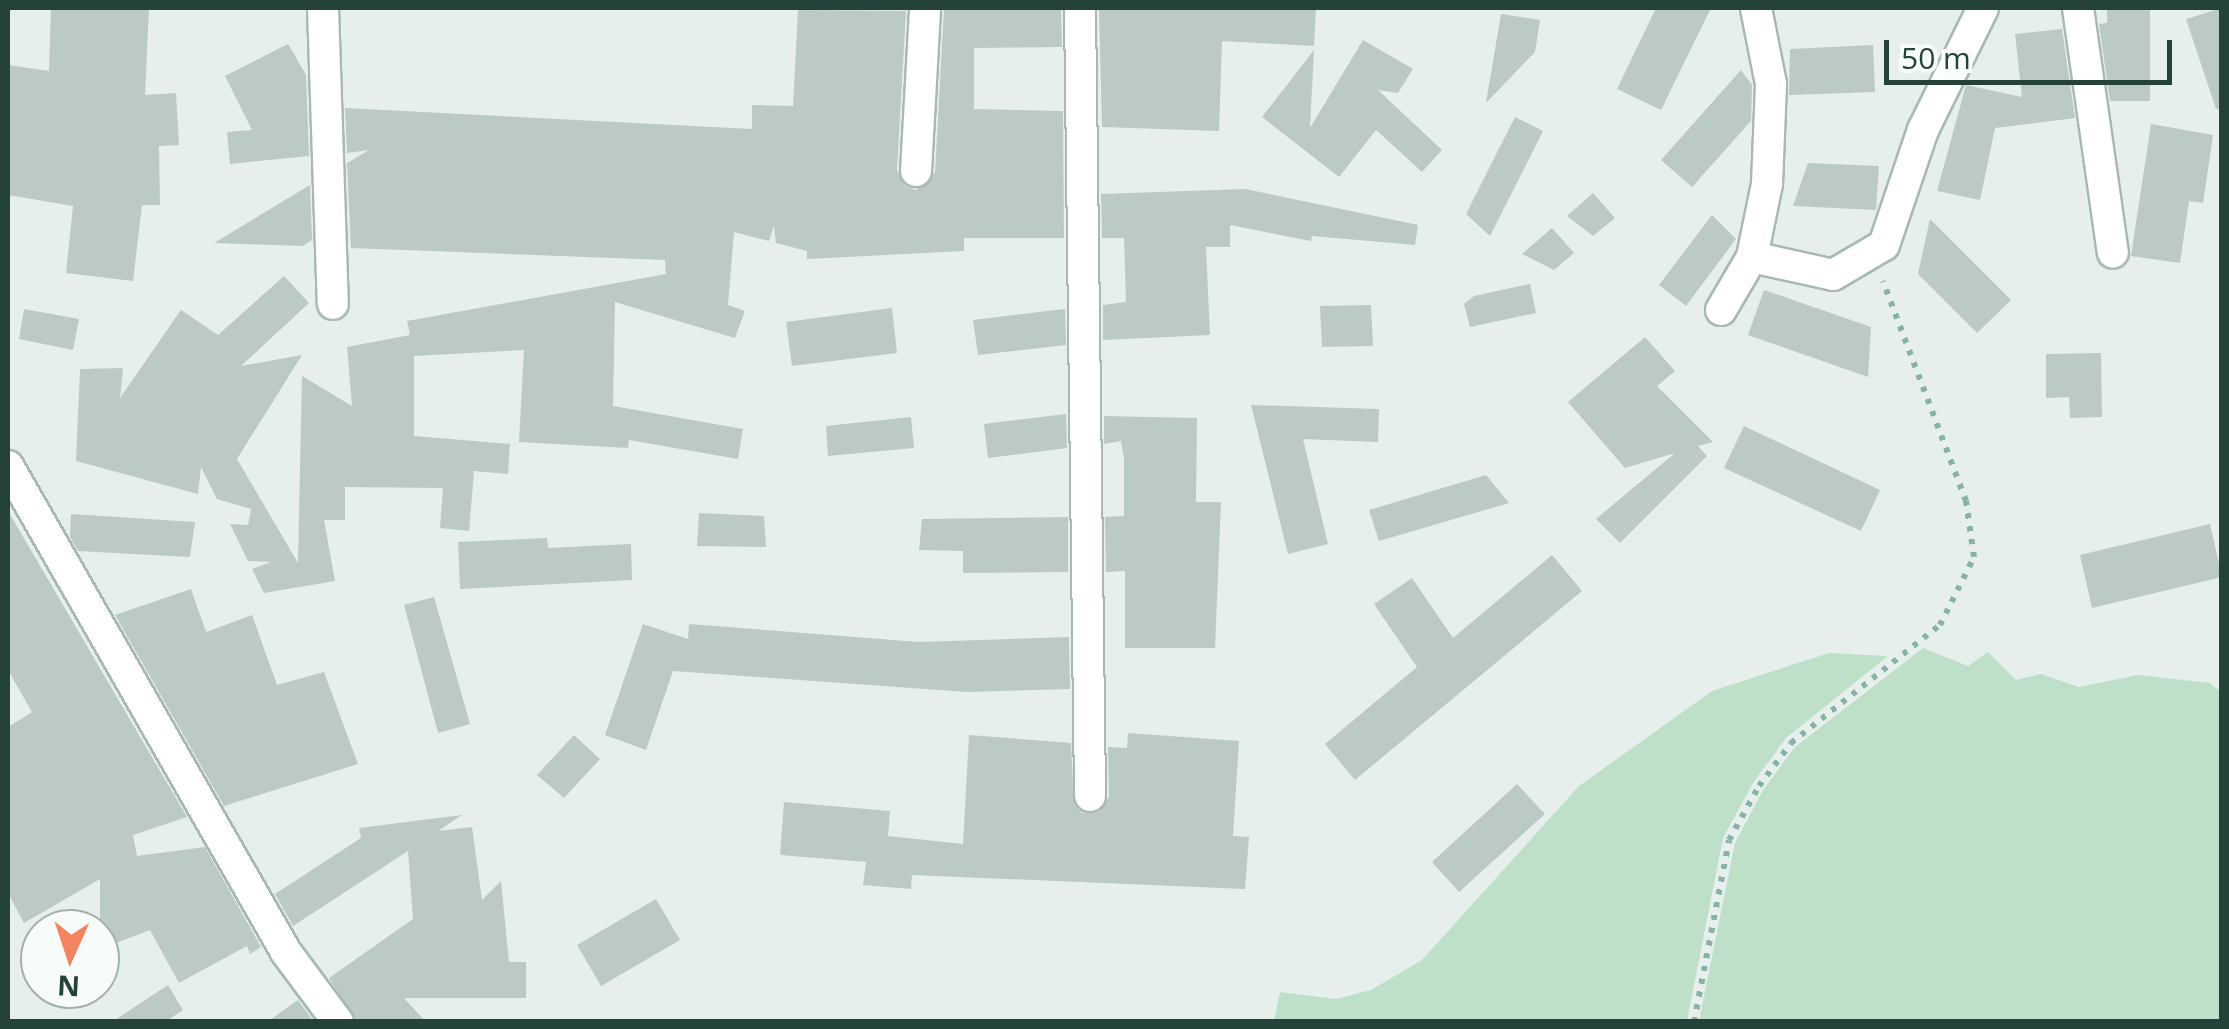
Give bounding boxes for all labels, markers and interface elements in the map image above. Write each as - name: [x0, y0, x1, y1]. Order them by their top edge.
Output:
- scale bar: [1889, 20, 2176, 82]
- text: 50 m: [1901, 37, 1971, 78]
- north arrow: [20, 909, 120, 1009]
- text: N: [56, 967, 81, 1007]

